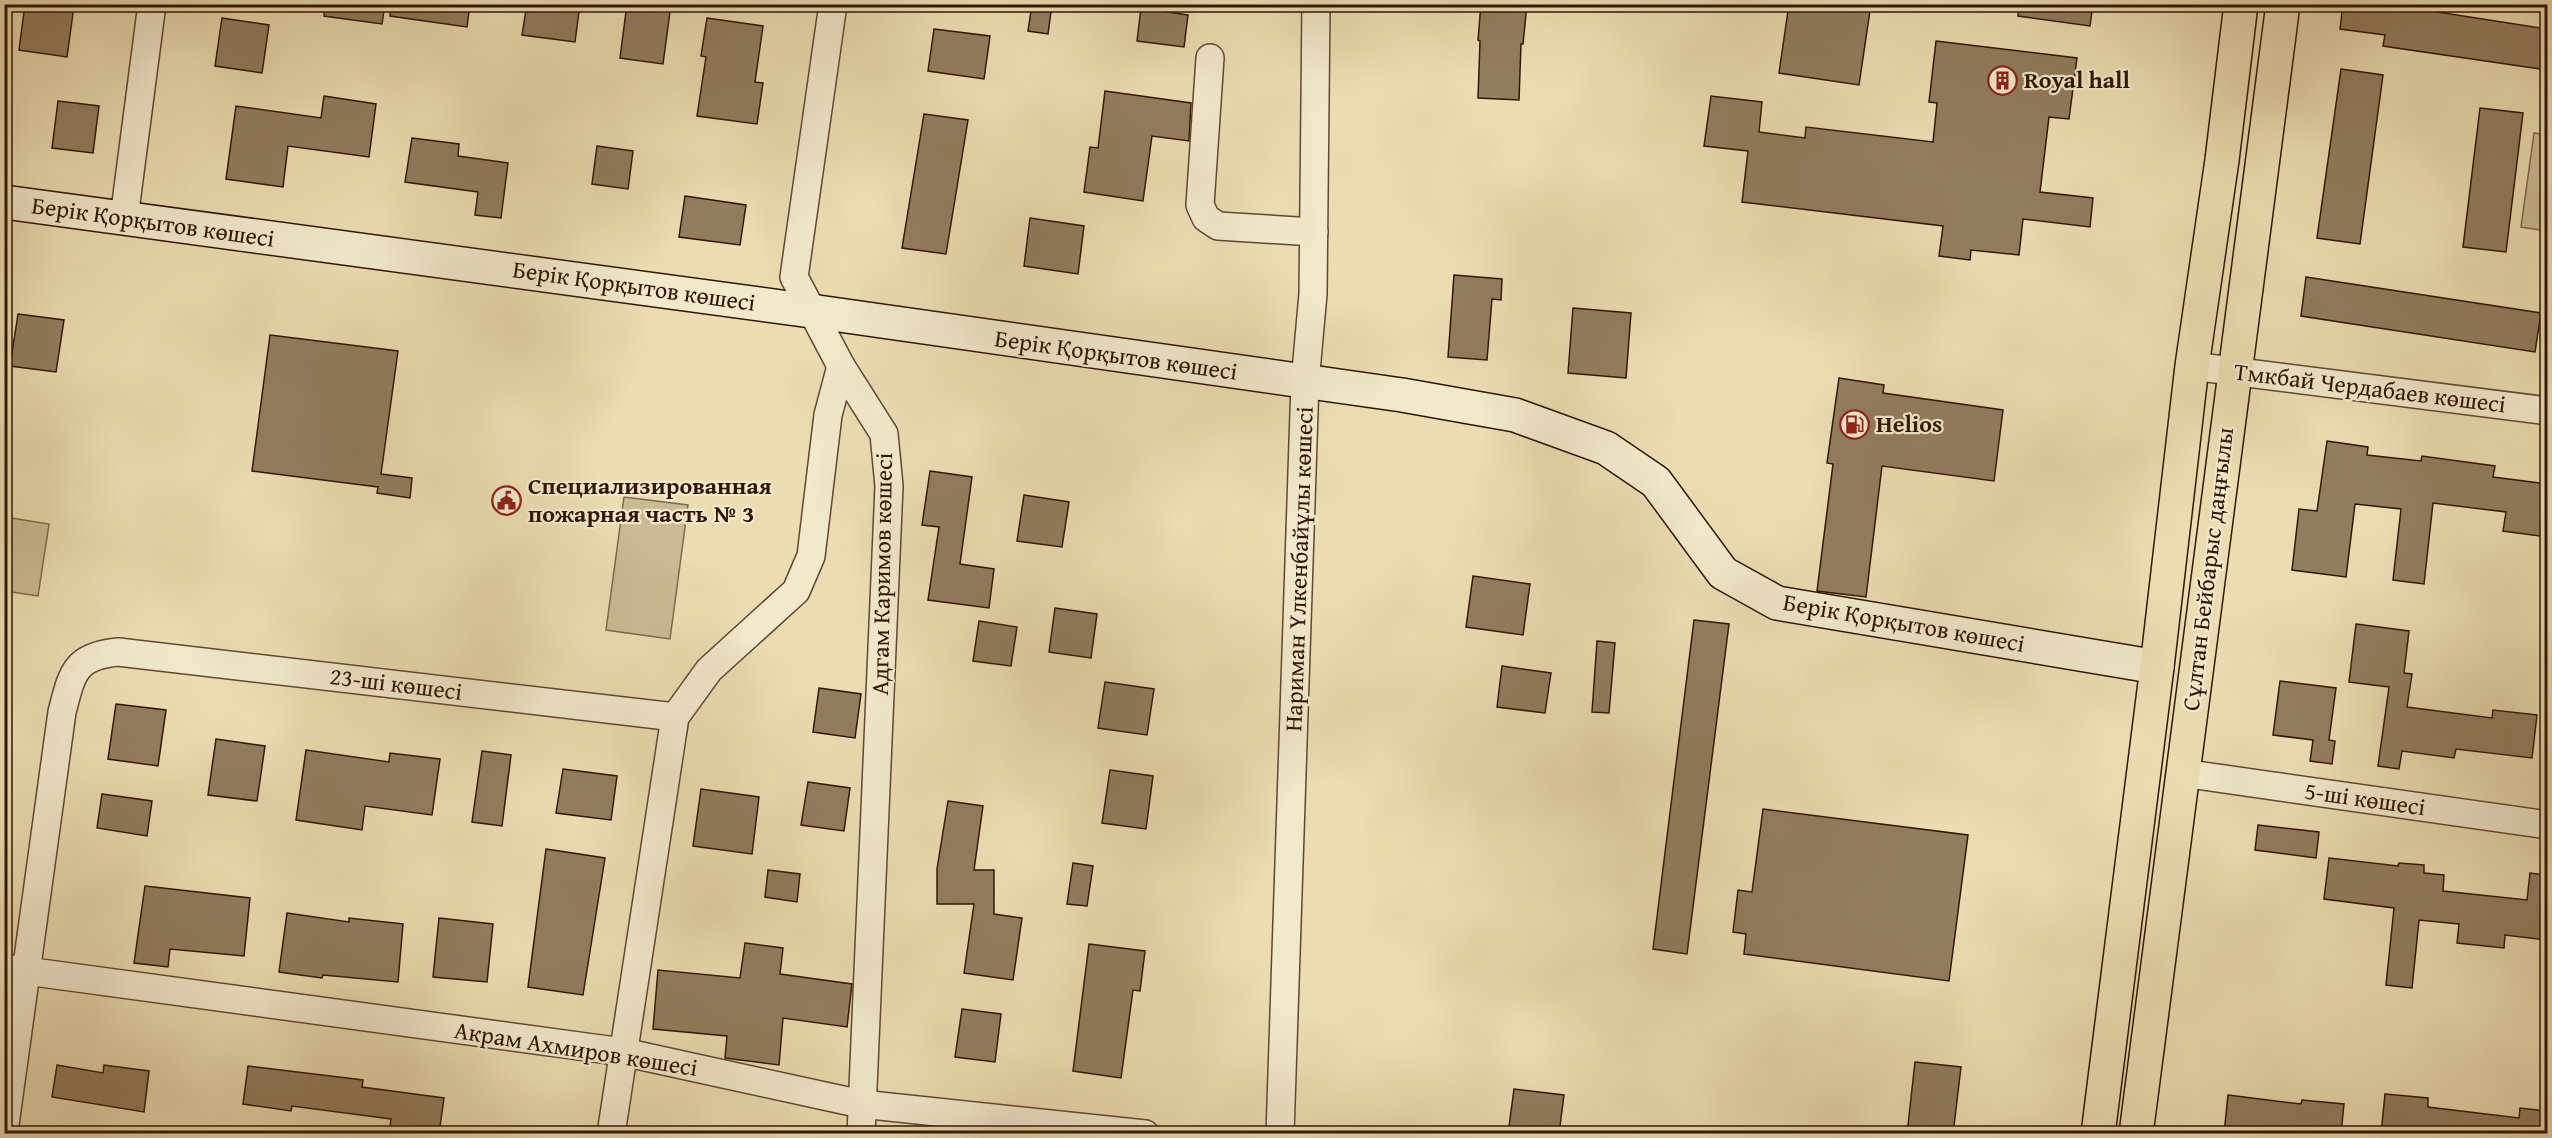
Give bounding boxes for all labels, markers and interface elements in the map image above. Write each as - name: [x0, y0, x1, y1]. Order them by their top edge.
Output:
- place label: Royal hall: [2024, 62, 2131, 97]
- building icon: Royal hall: [1987, 64, 2019, 96]
- street label: Берік Қорқытов көшесі: [29, 187, 277, 256]
- street label: Берік Қорқытов көшесі: [510, 251, 758, 320]
- street label: Берік Қорқытов көшесі: [992, 320, 1240, 389]
- street label: Тмкбай Чердабаев көшесі: [2232, 353, 2508, 422]
- street label: Нариман Үлкенбайұлы көшесі: [1275, 406, 1322, 732]
- place label: Helios: [1876, 406, 1942, 441]
- fuel station icon: Helios: [1839, 408, 1871, 440]
- street label: Сұлтан Бейбарыс даңғылы: [2173, 425, 2242, 713]
- street label: Адгам Каримов көшесі: [862, 452, 901, 696]
- place label: Специализированная пожарная часть № 3: [528, 468, 772, 531]
- public building icon: Специализированная пожарная часть № 3: [491, 484, 523, 516]
- street label: Берік Қорқытов көшесі: [1780, 584, 2028, 661]
- street label: 23-шi көшесi: [328, 658, 465, 709]
- street label: 5-ші көшесі: [2302, 773, 2428, 824]
- street label: Акрам Ахмиров көшесі: [452, 1012, 701, 1085]

